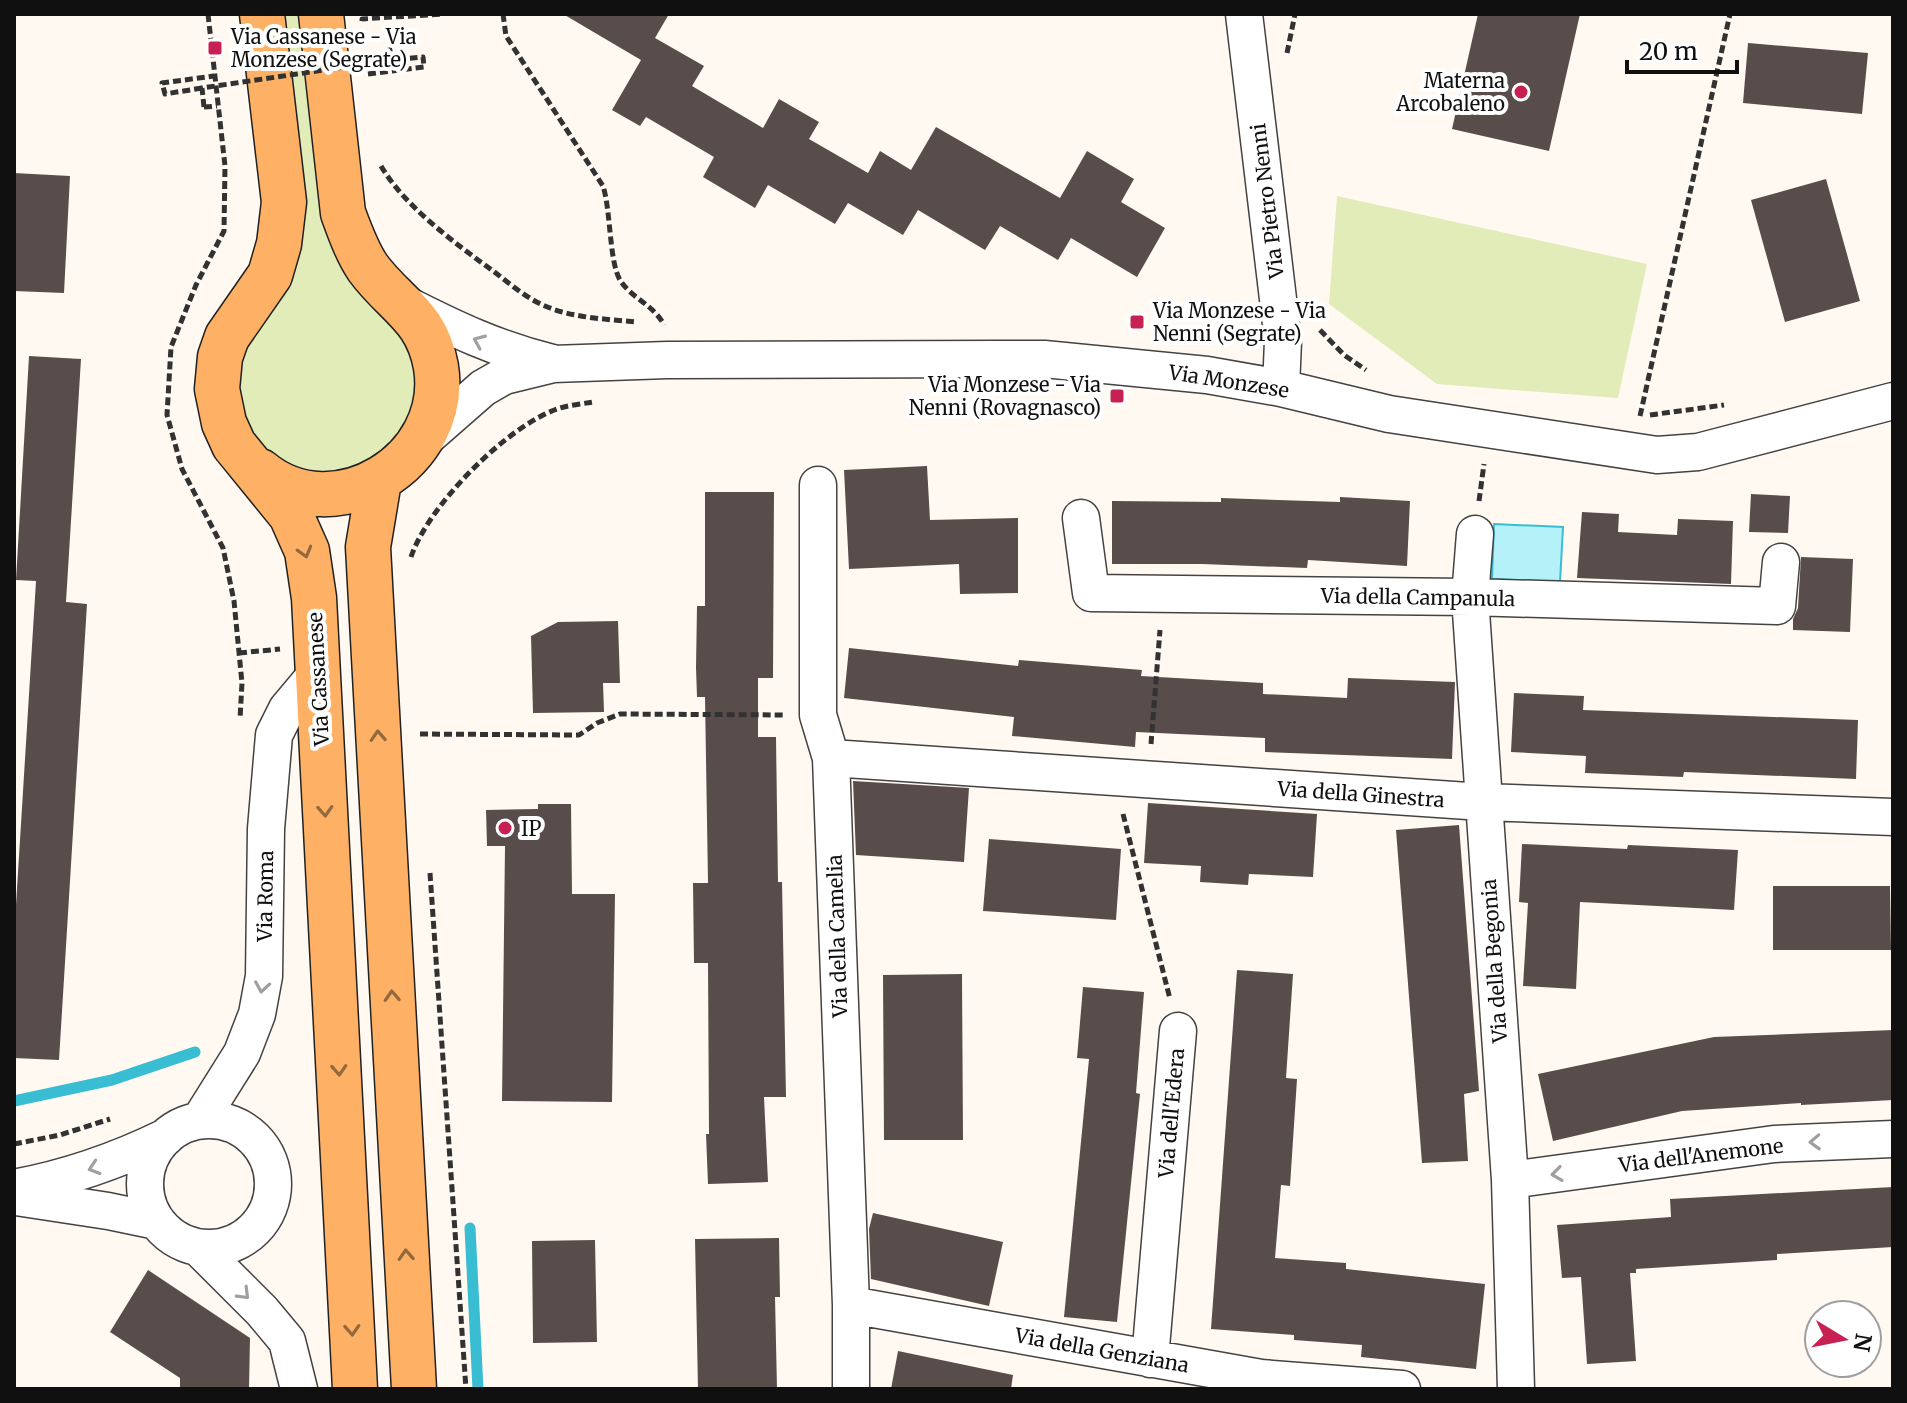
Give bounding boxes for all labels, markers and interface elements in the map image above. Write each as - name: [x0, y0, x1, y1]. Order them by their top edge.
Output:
- place label: Via Cassanese - Via Monzese (Segrate): [230, 24, 417, 72]
- scale bar: [1627, 24, 1737, 74]
- text: 20 m: [1639, 36, 1698, 67]
- marker: Via Cassanese - Via Monzese (Segrate): [206, 39, 224, 57]
- place label: Materna Arcobaleno: [1395, 68, 1505, 116]
- marker: Materna Arcobaleno: [1512, 83, 1530, 101]
- street label: Via Pietro Nenni: [1245, 122, 1289, 281]
- place label: Via Monzese - Via Nenni (Segrate): [1152, 298, 1326, 346]
- marker: Via Monzese - Via Nenni (Segrate): [1128, 313, 1146, 331]
- one-way arrow: [473, 334, 487, 350]
- street label: Via Monzese: [1166, 359, 1291, 403]
- place label: Via Monzese - Via Nenni (Rovagnasco): [909, 372, 1101, 420]
- marker: Via Monzese - Via Nenni (Rovagnasco): [1108, 387, 1126, 405]
- one-way arrow: [296, 545, 312, 558]
- street label: Via della Campanula: [1320, 583, 1516, 611]
- street label: Via Cassanese: [302, 611, 334, 748]
- one-way arrow: [370, 729, 387, 742]
- street label: Via della Ginestra: [1276, 776, 1446, 812]
- one-way arrow: [316, 805, 333, 818]
- place label: IP: [521, 816, 541, 841]
- marker: IP: [496, 819, 514, 837]
- street label: Via Roma: [252, 850, 278, 943]
- street label: Via della Camelia: [822, 854, 852, 1019]
- street label: Via della Begonia: [1476, 878, 1512, 1045]
- one-way arrow: [254, 980, 271, 993]
- one-way arrow: [384, 989, 401, 1002]
- street label: Via dell'Edera: [1153, 1047, 1189, 1180]
- one-way arrow: [330, 1064, 347, 1077]
- street label: Via dell'Anemone: [1616, 1133, 1785, 1178]
- one-way arrow: [1808, 1134, 1821, 1151]
- one-way arrow: [88, 1158, 102, 1174]
- one-way arrow: [1550, 1165, 1564, 1182]
- one-way arrow: [398, 1248, 415, 1261]
- one-way arrow: [235, 1284, 249, 1299]
- north arrow: [1803, 1299, 1883, 1379]
- street label: Via della Genziana: [1012, 1322, 1191, 1378]
- one-way arrow: [344, 1324, 361, 1337]
- text: N: [1847, 1331, 1878, 1354]

